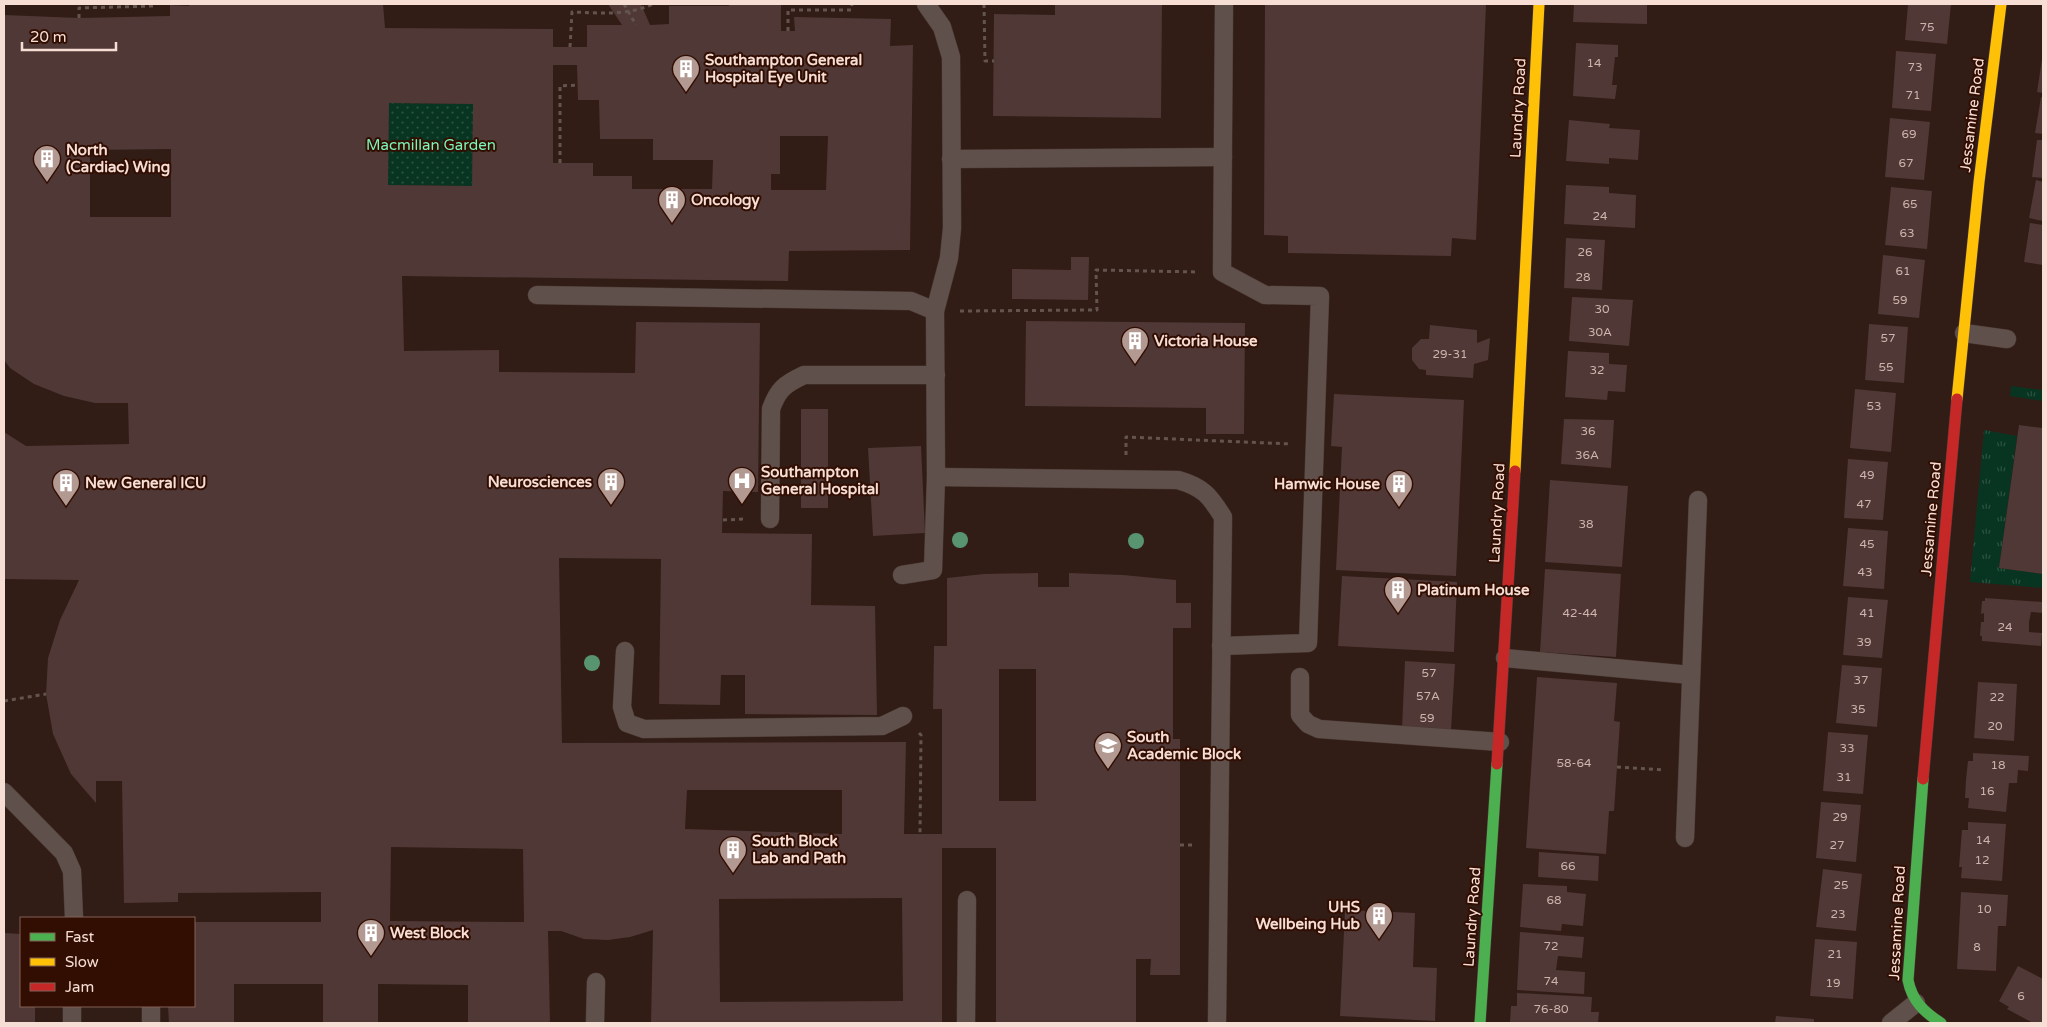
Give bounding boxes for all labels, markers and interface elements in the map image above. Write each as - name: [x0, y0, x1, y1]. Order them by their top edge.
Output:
- scale bar: [22, 20, 116, 52]
- house number: 75: [1919, 20, 1935, 34]
- text: 20 m: [30, 28, 67, 46]
- place label: Southampton General Hospital Eye Unit: [705, 51, 862, 87]
- building icon: Southampton General Hospital Eye Unit: [671, 54, 701, 93]
- house number: 14: [1586, 56, 1602, 70]
- street label: Jessamine Road: [1956, 57, 1988, 173]
- street label: Laundry Road: [1506, 58, 1530, 158]
- house number: 73: [1907, 60, 1923, 74]
- house number: 71: [1905, 88, 1921, 102]
- house number: 69: [1901, 127, 1917, 141]
- park label: Macmillan Garden: [366, 136, 496, 154]
- place label: North (Cardiac) Wing: [66, 141, 170, 177]
- building icon: North (Cardiac) Wing: [32, 144, 62, 183]
- house number: 67: [1898, 156, 1914, 170]
- building icon: Oncology: [657, 185, 687, 224]
- place label: Oncology: [691, 191, 760, 210]
- house number: 65: [1902, 197, 1918, 211]
- house number: 24: [1592, 209, 1608, 223]
- house number: 63: [1899, 226, 1915, 240]
- house number: 26: [1577, 245, 1593, 259]
- house number: 61: [1895, 264, 1911, 278]
- house number: 28: [1575, 270, 1591, 284]
- house number: 59: [1892, 293, 1908, 307]
- house number: 30: [1594, 302, 1610, 316]
- house number: 30A: [1588, 325, 1612, 339]
- building icon: Victoria House: [1120, 326, 1150, 365]
- house number: 57: [1880, 331, 1896, 345]
- place label: Victoria House: [1154, 332, 1258, 350]
- house number: 29-31: [1432, 347, 1468, 361]
- house number: 55: [1878, 360, 1894, 374]
- house number: 32: [1589, 363, 1605, 377]
- house number: 53: [1866, 399, 1882, 413]
- house number: 36: [1580, 424, 1596, 438]
- house number: 36A: [1575, 448, 1599, 462]
- street label: Jessamine Road: [1917, 461, 1945, 577]
- place label: Southampton General Hospital: [761, 463, 879, 499]
- street label: Laundry Road: [1485, 463, 1509, 563]
- hospital icon: Southampton General Hospital: [727, 466, 757, 505]
- building icon: Neurosciences: [596, 467, 626, 506]
- building icon: New General ICU: [51, 468, 81, 507]
- house number: 49: [1859, 468, 1875, 482]
- building icon: Hamwic House: [1384, 469, 1414, 508]
- place label: Neurosciences: [488, 473, 592, 491]
- place label: New General ICU: [85, 474, 206, 492]
- place label: Hamwic House: [1274, 475, 1381, 493]
- house number: 47: [1856, 497, 1872, 511]
- house number: 38: [1578, 517, 1594, 531]
- house number: 45: [1859, 537, 1875, 551]
- house number: 43: [1857, 565, 1873, 579]
- building icon: Platinum House: [1383, 575, 1413, 614]
- place label: Platinum House: [1417, 581, 1530, 599]
- house number: 42-44: [1562, 606, 1598, 620]
- house number: 41: [1859, 606, 1875, 620]
- house number: 24: [1997, 620, 2013, 634]
- house number: 39: [1856, 635, 1872, 649]
- house number: 57: [1421, 666, 1437, 680]
- house number: 37: [1853, 673, 1869, 687]
- house number: 57A: [1416, 689, 1440, 703]
- house number: 22: [1989, 690, 2005, 704]
- house number: 35: [1850, 702, 1866, 716]
- house number: 59: [1419, 711, 1435, 725]
- house number: 20: [1987, 719, 2003, 733]
- place label: South Academic Block: [1127, 728, 1241, 763]
- school or university icon: South Academic Block: [1093, 731, 1123, 770]
- house number: 33: [1839, 741, 1855, 755]
- house number: 58-64: [1556, 756, 1592, 770]
- house number: 18: [1990, 758, 2006, 772]
- house number: 31: [1836, 770, 1852, 784]
- house number: 16: [1979, 784, 1995, 798]
- house number: 29: [1832, 810, 1848, 824]
- place label: South Block Lab and Path: [752, 832, 846, 867]
- house number: 14: [1975, 833, 1991, 847]
- building icon: South Block Lab and Path: [718, 835, 748, 874]
- house number: 27: [1829, 838, 1845, 852]
- house number: 12: [1974, 853, 1990, 867]
- house number: 66: [1560, 859, 1576, 873]
- street label: Jessamine Road: [1885, 865, 1909, 981]
- street label: Laundry Road: [1460, 866, 1484, 968]
- house number: 25: [1833, 878, 1849, 892]
- house number: 68: [1546, 893, 1562, 907]
- place label: UHS Wellbeing Hub: [1256, 898, 1361, 934]
- building icon: UHS Wellbeing Hub: [1364, 901, 1394, 940]
- house number: 10: [1976, 902, 1992, 916]
- house number: 23: [1830, 907, 1846, 921]
- legend: [20, 917, 195, 1007]
- building icon: West Block: [356, 918, 386, 957]
- place label: West Block: [390, 924, 469, 942]
- text: Fast: [65, 928, 95, 946]
- house number: 72: [1543, 939, 1559, 953]
- house number: 8: [1973, 940, 1981, 954]
- house number: 21: [1827, 947, 1843, 961]
- text: Slow: [65, 953, 99, 971]
- house number: 74: [1543, 974, 1559, 988]
- house number: 19: [1825, 976, 1841, 990]
- text: Jam: [65, 978, 94, 996]
- house number: 6: [2017, 989, 2025, 1003]
- house number: 76-80: [1533, 1002, 1569, 1016]

